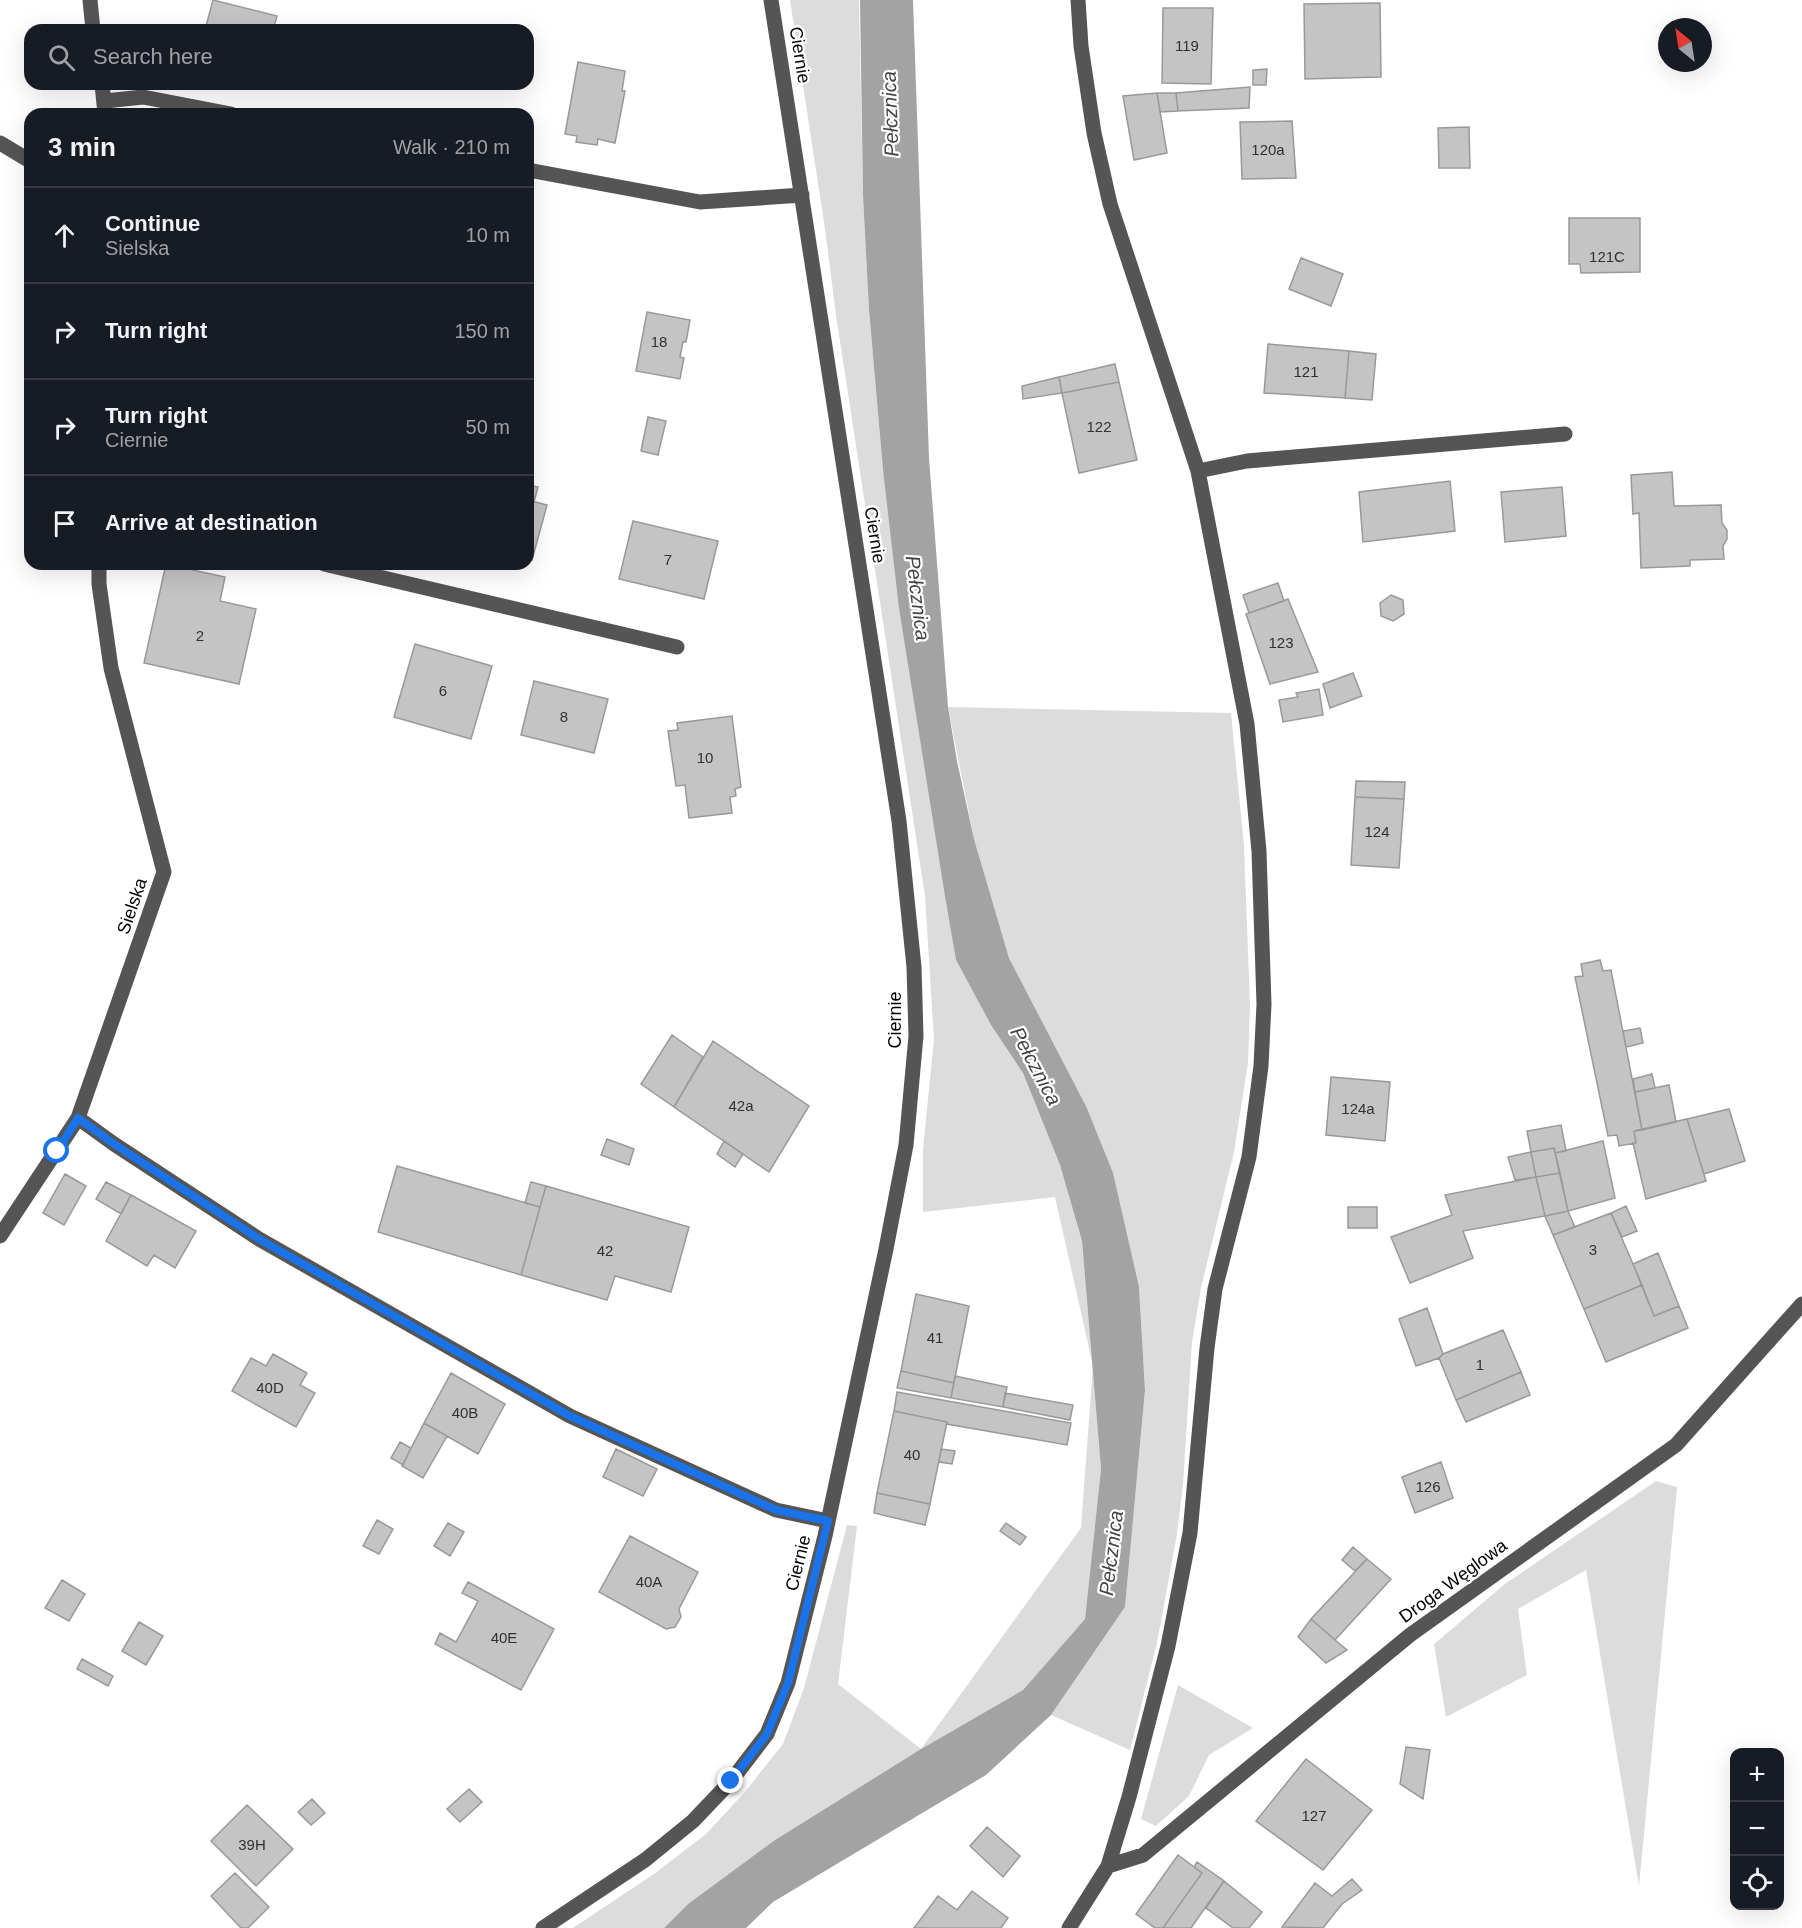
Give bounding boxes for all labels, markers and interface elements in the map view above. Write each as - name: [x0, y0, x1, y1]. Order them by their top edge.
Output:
- north arrow: [1658, 18, 1712, 72]
- search box: [24, 24, 534, 90]
- street label: Ciernie: [786, 25, 814, 85]
- house number: 119: [1175, 37, 1199, 54]
- icon: search: [45, 41, 78, 74]
- text: Search here: [93, 44, 213, 69]
- water label: Pełcznica: [878, 71, 902, 157]
- text: 3 min: [48, 132, 116, 162]
- text: Walk · 210 m: [393, 136, 510, 158]
- house number: 120a: [1251, 141, 1285, 158]
- text: Continue: [105, 211, 200, 236]
- icon: ahead: [48, 219, 81, 252]
- text: 10 m: [466, 224, 510, 246]
- text: Sielska: [105, 237, 169, 259]
- house number: 121C: [1589, 248, 1625, 265]
- icon: right: [48, 315, 81, 348]
- text: Turn right: [105, 318, 207, 343]
- text: 150 m: [454, 320, 510, 342]
- house number: 18: [651, 333, 667, 350]
- house number: 121: [1293, 363, 1319, 380]
- text: Turn right: [105, 403, 207, 428]
- icon: right: [48, 411, 81, 444]
- text: 50 m: [466, 416, 510, 438]
- house number: 122: [1086, 418, 1112, 435]
- text: Ciernie: [105, 429, 168, 451]
- street label: Ciernie: [861, 505, 889, 565]
- icon: arrive: [48, 507, 81, 540]
- text: Arrive at destination: [105, 510, 318, 535]
- house number: 7: [664, 551, 672, 568]
- water label: Pełcznica: [902, 554, 934, 642]
- house number: 2: [196, 627, 204, 644]
- house number: 123: [1268, 634, 1294, 651]
- house number: 6: [439, 682, 447, 699]
- house number: 8: [560, 708, 568, 725]
- house number: 10: [697, 749, 713, 766]
- house number: 124: [1364, 823, 1390, 840]
- street label: Sielska: [113, 874, 151, 937]
- street label: Ciernie: [885, 991, 905, 1049]
- water label: Pełcznica: [1006, 1023, 1066, 1109]
- house number: 42a: [728, 1097, 754, 1114]
- house number: 124a: [1341, 1100, 1375, 1117]
- route start: [43, 1137, 69, 1163]
- house number: 3: [1589, 1241, 1597, 1258]
- house number: 42: [597, 1242, 613, 1259]
- house number: 41: [927, 1329, 943, 1346]
- house number: 1: [1476, 1356, 1484, 1373]
- house number: 40D: [256, 1379, 284, 1396]
- house number: 40B: [452, 1404, 478, 1421]
- house number: 40: [904, 1446, 920, 1463]
- house number: 126: [1415, 1478, 1441, 1495]
- water label: Pełcznica: [1095, 1509, 1127, 1597]
- street label: Ciernie: [781, 1533, 815, 1593]
- street label: Droga Węglowa: [1395, 1535, 1511, 1627]
- house number: 40A: [636, 1573, 662, 1590]
- house number: 40E: [491, 1629, 517, 1646]
- map controls: [1730, 1748, 1784, 1910]
- button: +: [1730, 1748, 1784, 1802]
- route end: [717, 1767, 743, 1793]
- button: −: [1730, 1802, 1784, 1856]
- house number: 127: [1301, 1807, 1327, 1824]
- house number: 39H: [238, 1836, 266, 1853]
- button: locate: [1730, 1856, 1784, 1910]

